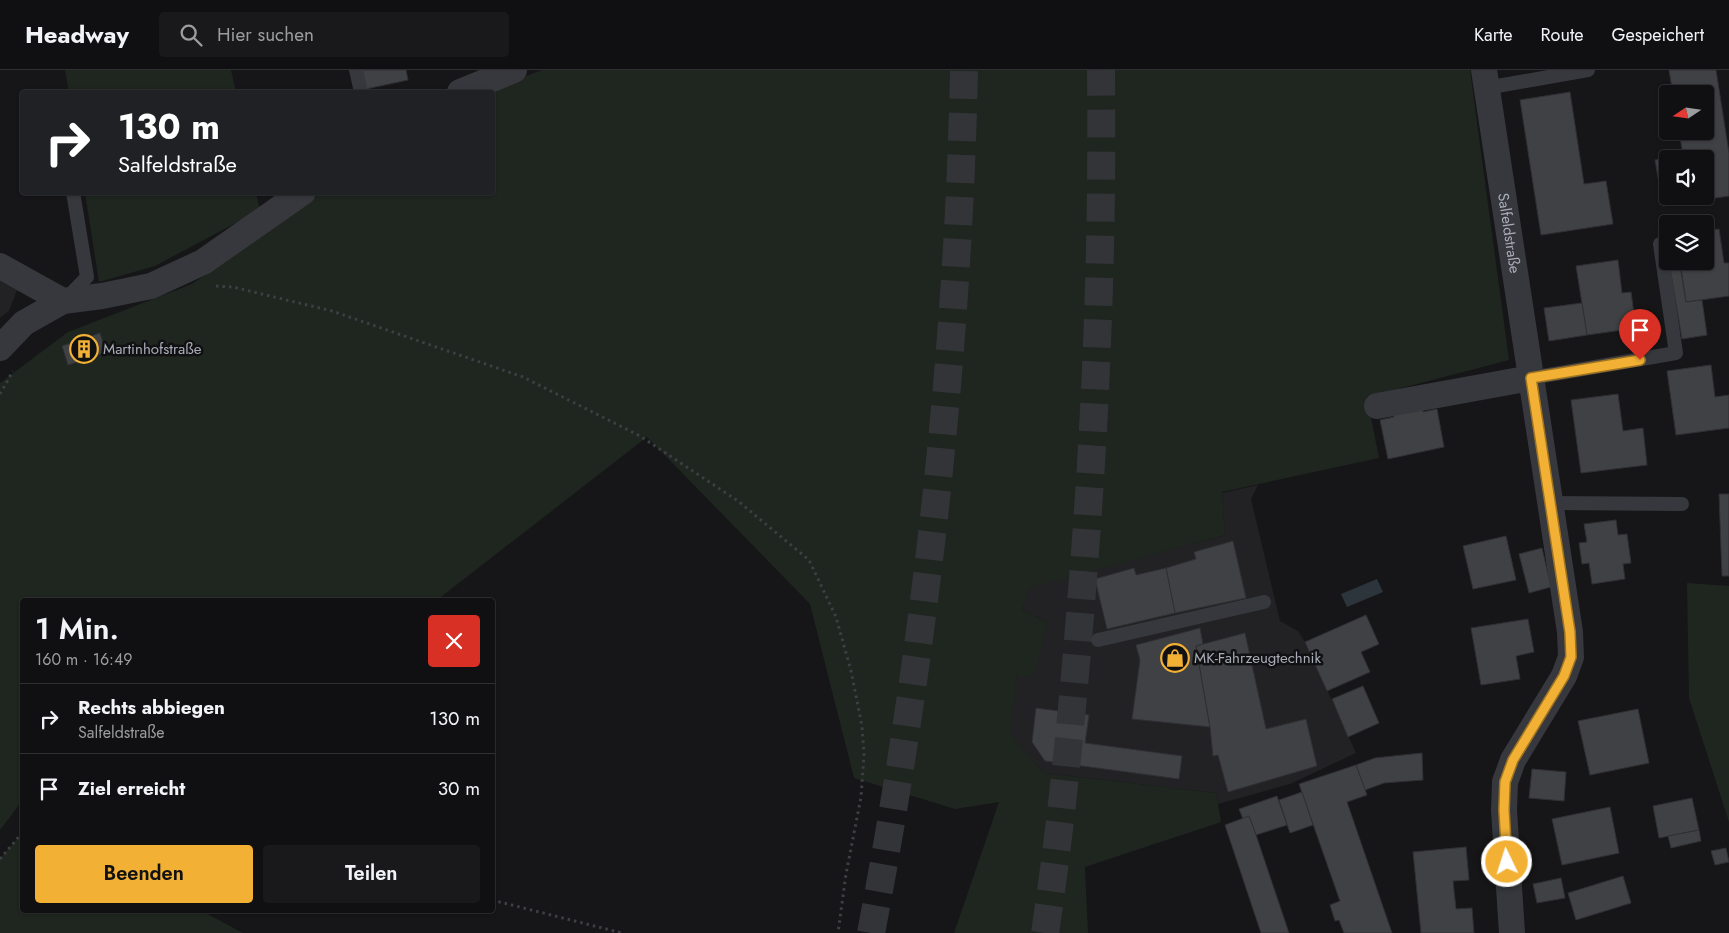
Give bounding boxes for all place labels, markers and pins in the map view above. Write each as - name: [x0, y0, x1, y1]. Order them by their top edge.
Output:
- pin: [1619, 309, 1661, 360]
- building icon: Martinhofstraße: [69, 334, 99, 364]
- place label: Martinhofstraße: [103, 338, 202, 360]
- shop icon: MK-Fahrzeugtechnik: [1160, 643, 1190, 673]
- place label: MK-Fahrzeugtechnik: [1194, 647, 1321, 669]

